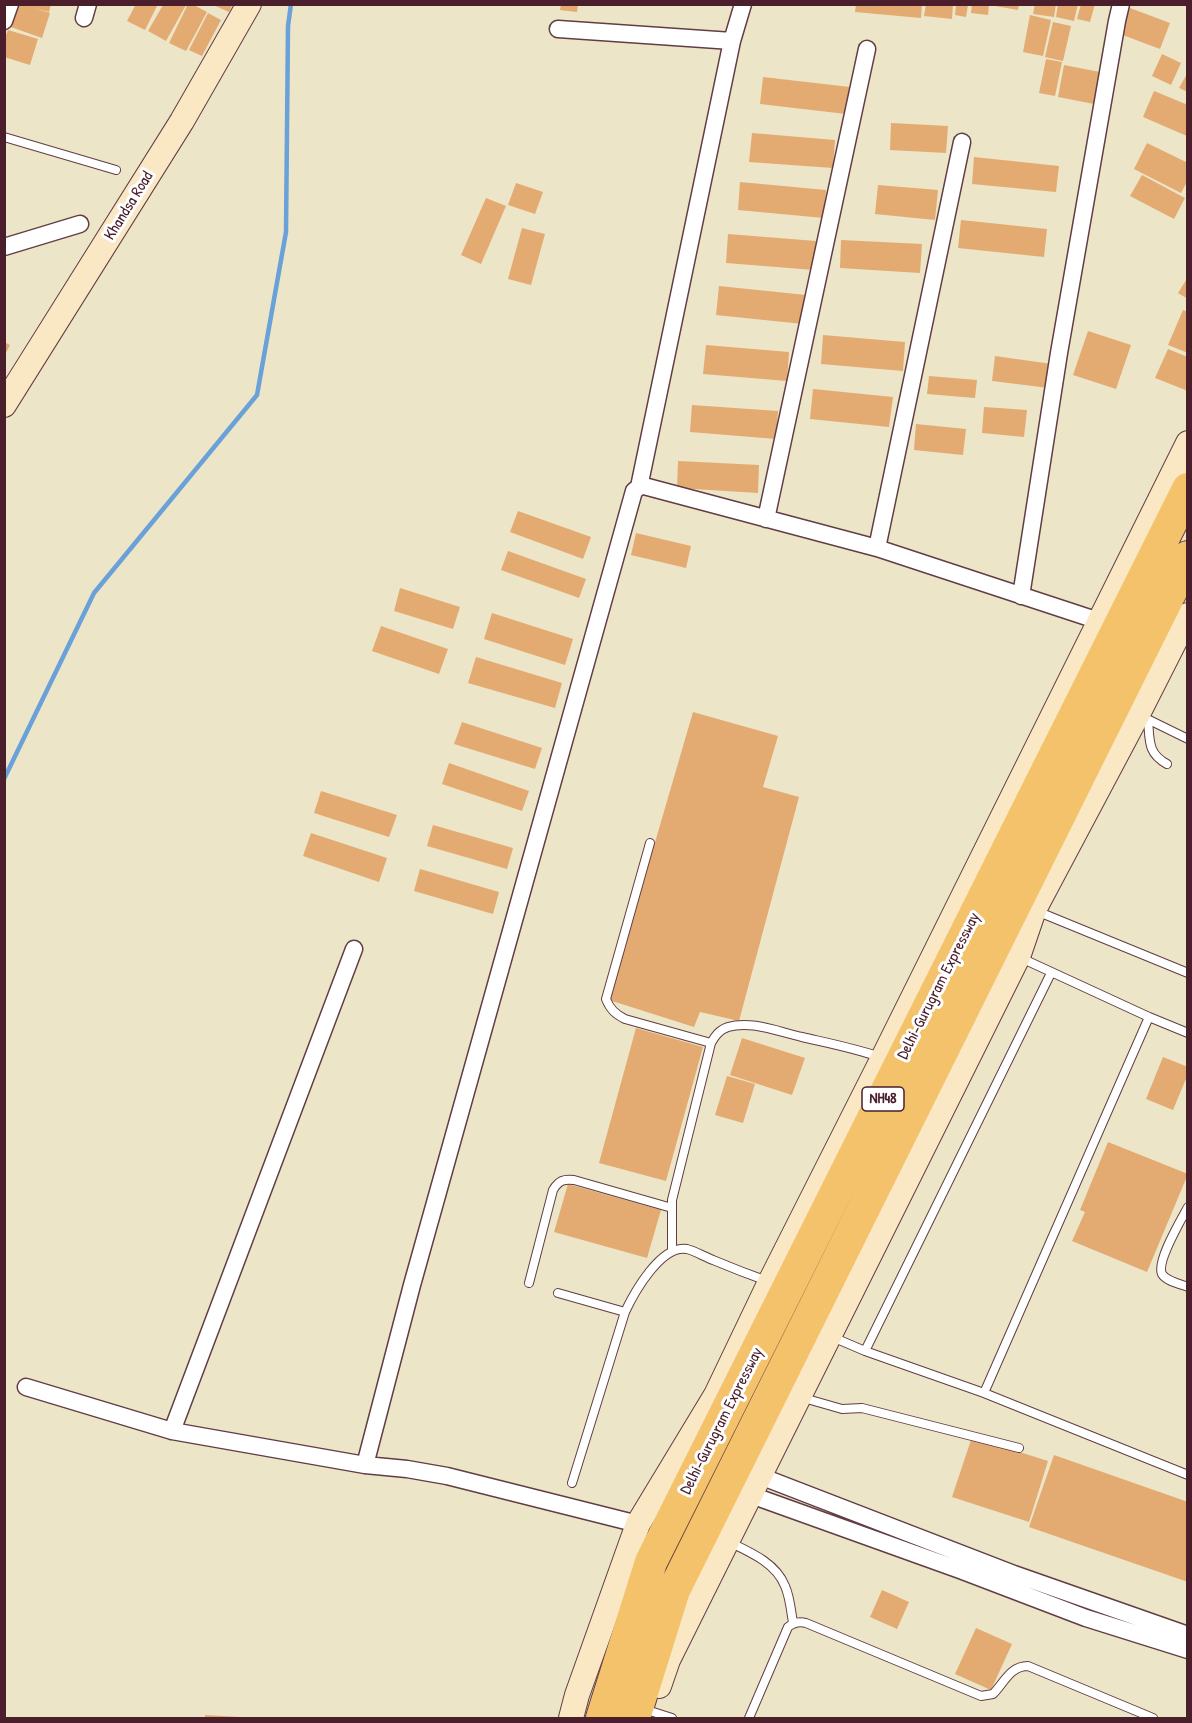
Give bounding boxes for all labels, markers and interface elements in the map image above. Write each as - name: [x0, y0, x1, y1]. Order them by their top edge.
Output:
- street label: Khandsa Road: [100, 168, 158, 244]
- street label: Delhi-Gurugram Expressway: [894, 909, 984, 1063]
- road number: NH48: [862, 1087, 904, 1111]
- street label: Delhi-Gurugram Expressway: [677, 1344, 767, 1498]

